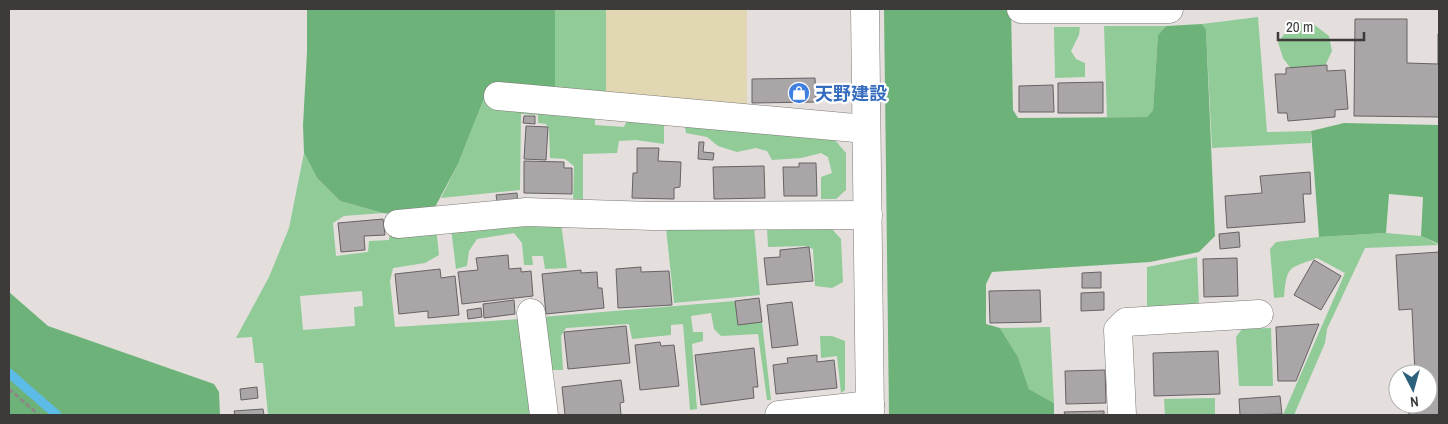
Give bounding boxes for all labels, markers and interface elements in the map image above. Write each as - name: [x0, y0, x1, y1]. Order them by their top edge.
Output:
- scale bar: [1278, 10, 1364, 42]
- text: 20 m: [1286, 16, 1313, 37]
- shop icon: 天野建設: [787, 81, 811, 105]
- place label: 天野建設: [815, 81, 887, 106]
- north arrow: [1388, 364, 1438, 414]
- text: N: [1409, 393, 1419, 411]

